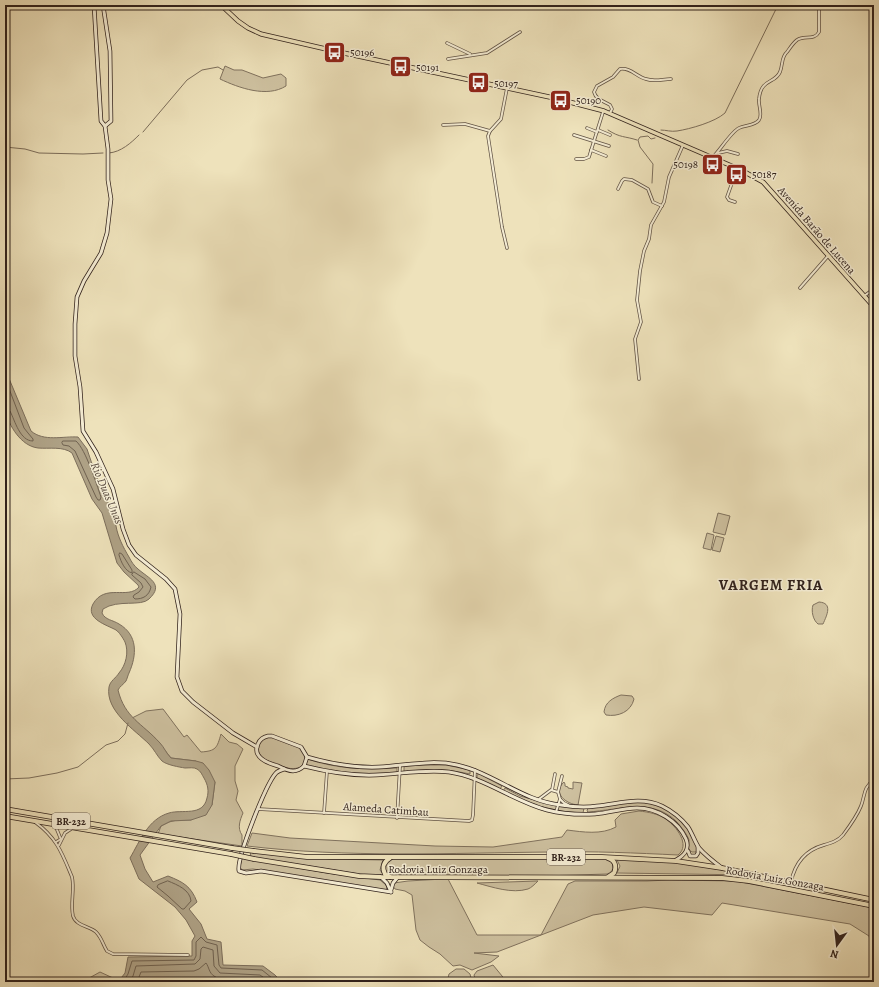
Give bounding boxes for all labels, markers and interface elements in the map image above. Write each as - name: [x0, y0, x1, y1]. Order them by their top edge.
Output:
- bus stop icon: 50196: [322, 39, 348, 65]
- place label: 50196: [350, 45, 374, 60]
- bus stop icon: 50191: [387, 54, 413, 80]
- place label: 50191: [416, 60, 439, 75]
- bus stop icon: 50197: [466, 70, 492, 96]
- place label: 50197: [494, 76, 518, 91]
- bus stop icon: 50190: [548, 87, 574, 113]
- place label: 50190: [576, 93, 601, 108]
- bus stop icon: 50198: [700, 151, 726, 177]
- place label: 50198: [673, 157, 698, 172]
- bus stop icon: 50187: [724, 161, 750, 187]
- place label: 50187: [752, 167, 777, 182]
- street label: Avenida Barão de Lucena: [774, 182, 860, 278]
- water label: Rio Duas Unas: [87, 460, 127, 526]
- district label: VARGEM FRIA: [718, 575, 823, 595]
- street label: Alameda Catimbau: [342, 799, 429, 820]
- road number: BR-232: [52, 813, 90, 829]
- road number: BR-232: [547, 849, 585, 865]
- street label: Rodovia Luiz Gonzaga: [388, 862, 489, 877]
- street label: Rodovia Luiz Gonzaga: [725, 862, 826, 895]
- north arrow: [817, 925, 857, 965]
- text: N: [829, 946, 840, 962]

